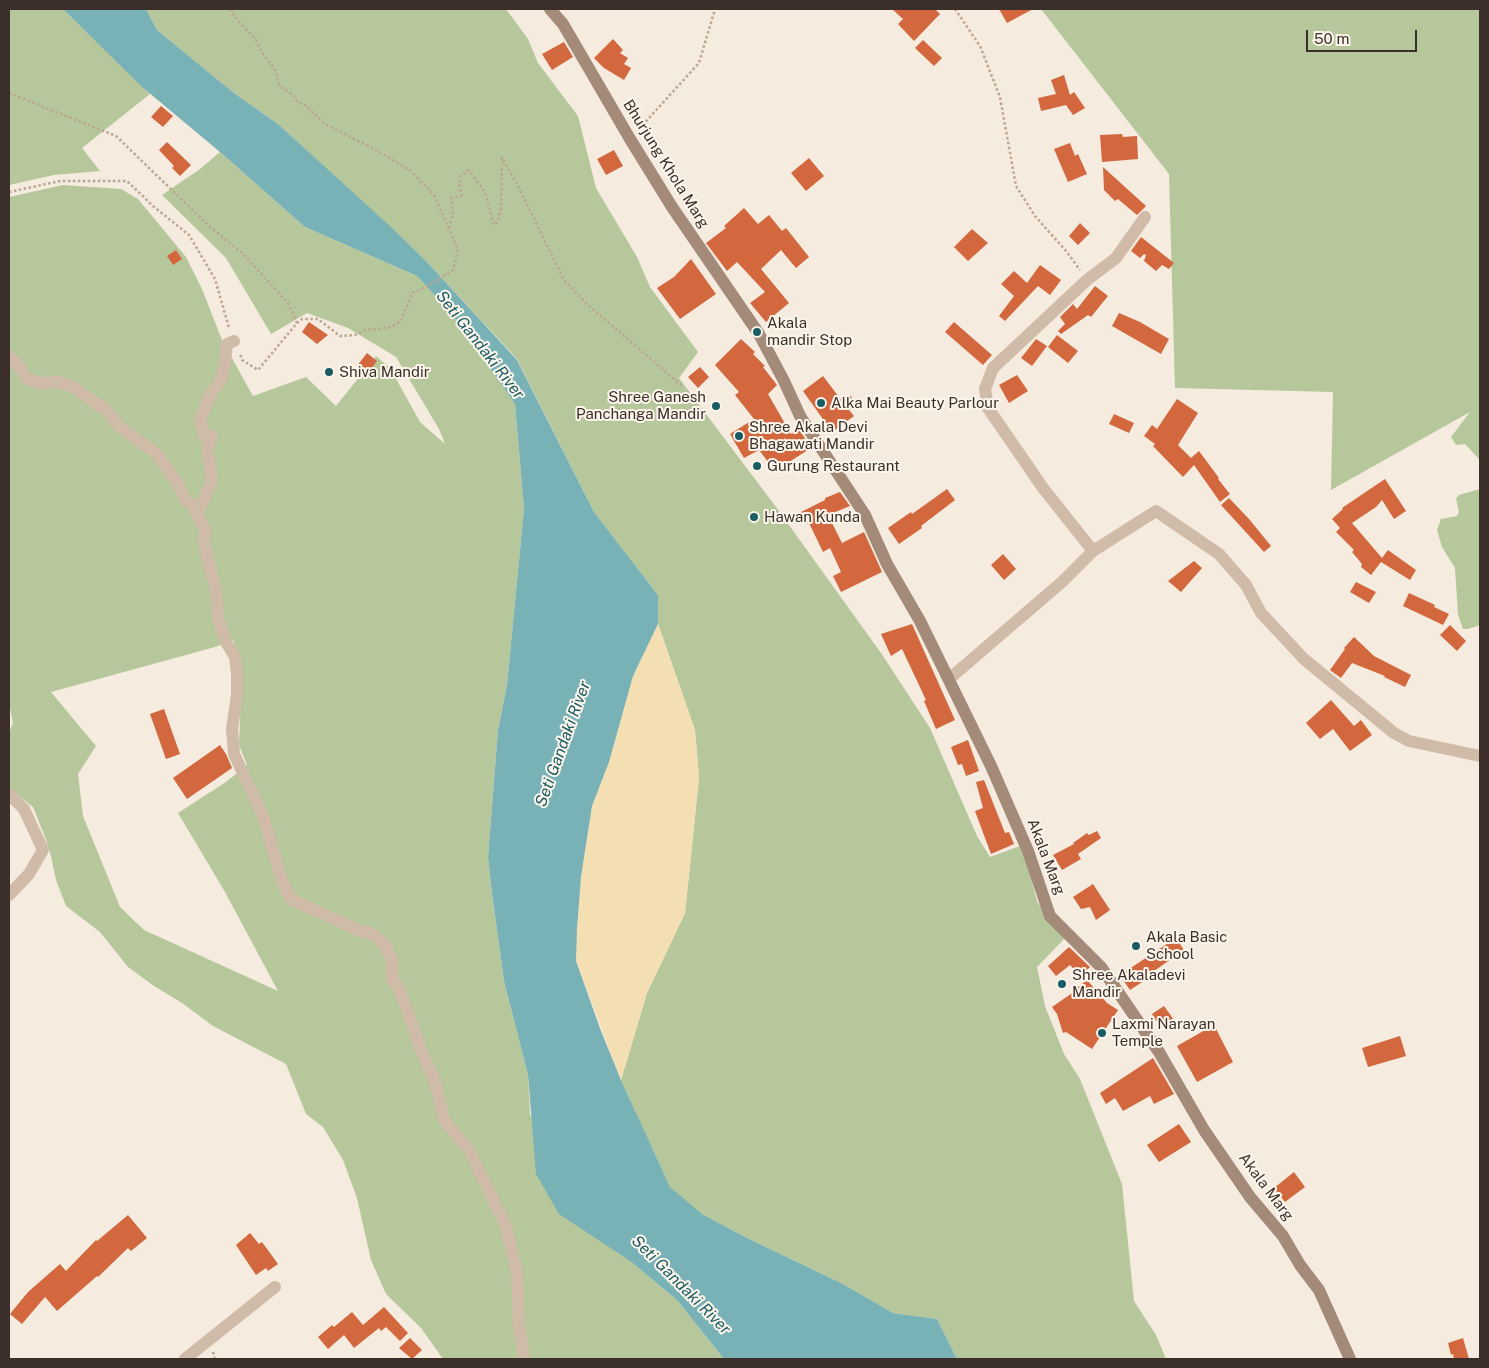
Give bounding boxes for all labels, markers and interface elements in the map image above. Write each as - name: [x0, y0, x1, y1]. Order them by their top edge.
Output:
- scale bar: [1309, 20, 1420, 52]
- text: 50 m: [1314, 30, 1349, 47]
- street label: Bhurjung Khola Marg: [619, 96, 713, 232]
- water label: Seti Gandaki River: [432, 287, 528, 403]
- place label: Akala mandir Stop: [767, 314, 852, 349]
- marker: Akala mandir Stop: [751, 326, 763, 338]
- place label: Shiva Mandir: [339, 363, 430, 381]
- marker: Shiva Mandir: [323, 366, 335, 378]
- place label: Shree Ganesh Panchanga Mandir: [576, 388, 706, 423]
- place label: Alka Mai Beauty Parlour: [831, 394, 999, 412]
- marker: Alka Mai Beauty Parlour: [815, 397, 827, 409]
- marker: Shree Ganesh Panchanga Mandir: [710, 400, 722, 412]
- place label: Shree Akala Devi Bhagawati Mandir: [749, 418, 875, 453]
- marker: Shree Akala Devi Bhagawati Mandir: [733, 430, 745, 442]
- place label: Gurung Restaurant: [767, 457, 900, 475]
- marker: Gurung Restaurant: [751, 460, 763, 472]
- place label: Hawan Kunda: [764, 508, 860, 526]
- marker: Hawan Kunda: [748, 511, 760, 523]
- water label: Seti Gandaki River: [531, 679, 595, 809]
- street label: Akala Marg: [1023, 816, 1069, 898]
- place label: Akala Basic School: [1146, 928, 1227, 963]
- marker: Akala Basic School: [1130, 940, 1142, 952]
- place label: Shree Akaladevi Mandir: [1072, 966, 1186, 1001]
- marker: Shree Akaladevi Mandir: [1056, 978, 1068, 990]
- place label: Laxmi Narayan Temple: [1112, 1015, 1215, 1050]
- marker: Laxmi Narayan Temple: [1096, 1027, 1108, 1039]
- street label: Akala Marg: [1235, 1150, 1297, 1224]
- water label: Seti Gandaki River: [627, 1231, 735, 1339]

